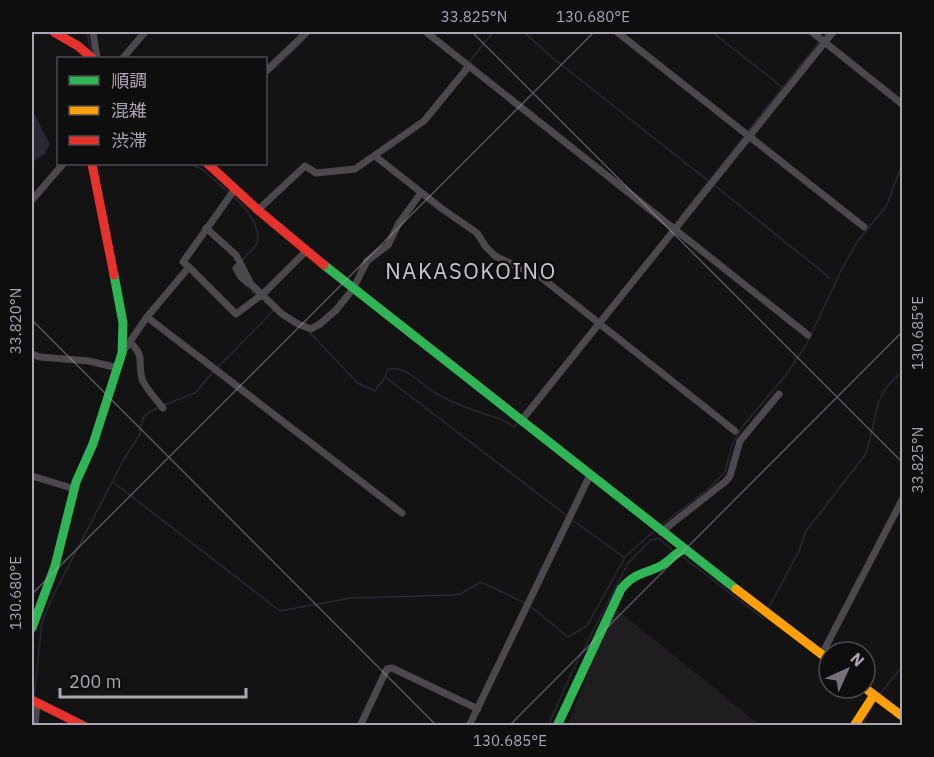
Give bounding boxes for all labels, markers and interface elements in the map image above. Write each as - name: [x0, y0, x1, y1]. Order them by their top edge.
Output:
- text: 33.825°N: [441, 7, 507, 26]
- text: 130.680°E: [556, 7, 630, 26]
- legend: [57, 57, 267, 165]
- text: 順調: [111, 69, 147, 92]
- text: 混雑: [111, 99, 147, 122]
- text: 渋滞: [111, 129, 147, 152]
- district label: NAKASOKOINO: [385, 256, 557, 285]
- text: 33.820°N: [6, 288, 25, 354]
- text: 130.685°E: [908, 296, 927, 370]
- text: 33.825°N: [908, 427, 927, 493]
- text: 130.680°E: [6, 556, 25, 630]
- north arrow: [817, 640, 877, 700]
- text: N: [846, 648, 869, 671]
- scale bar: [60, 661, 246, 699]
- text: 200 m: [69, 670, 121, 693]
- text: 130.685°E: [473, 731, 547, 750]

